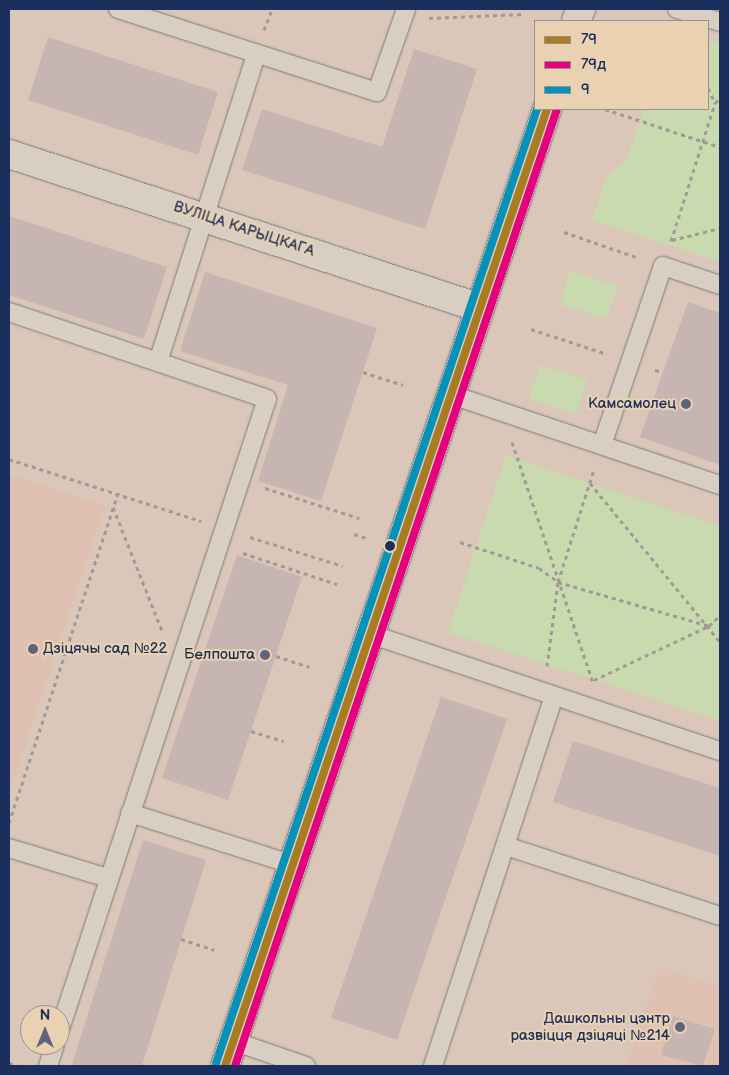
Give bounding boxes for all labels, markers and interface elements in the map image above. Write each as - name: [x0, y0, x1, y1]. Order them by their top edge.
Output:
- legend: [534, 20, 709, 110]
- text: 79: [581, 30, 597, 49]
- text: 79д: [581, 55, 606, 74]
- text: 9: [581, 80, 590, 99]
- street label: ВУЛІЦА КАРЫЦКАГА: [171, 198, 317, 260]
- place label: Камсамолец: [588, 395, 676, 413]
- marker: Камсамолец: [680, 398, 692, 410]
- unlabelled marker: [385, 541, 395, 551]
- place label: Дзіцячы сад №22: [43, 640, 167, 658]
- marker: Дзіцячы сад №22: [27, 643, 39, 655]
- place label: Белпошта: [184, 646, 255, 664]
- marker: Белпошта: [259, 649, 271, 661]
- north arrow: [20, 1005, 70, 1055]
- text: N: [40, 1007, 50, 1024]
- place label: Дашкольны цэнтр развіцця дзіцяці №214: [510, 1009, 670, 1044]
- marker: Дашкольны цэнтр развіцця дзіцяці №214: [674, 1021, 686, 1033]

